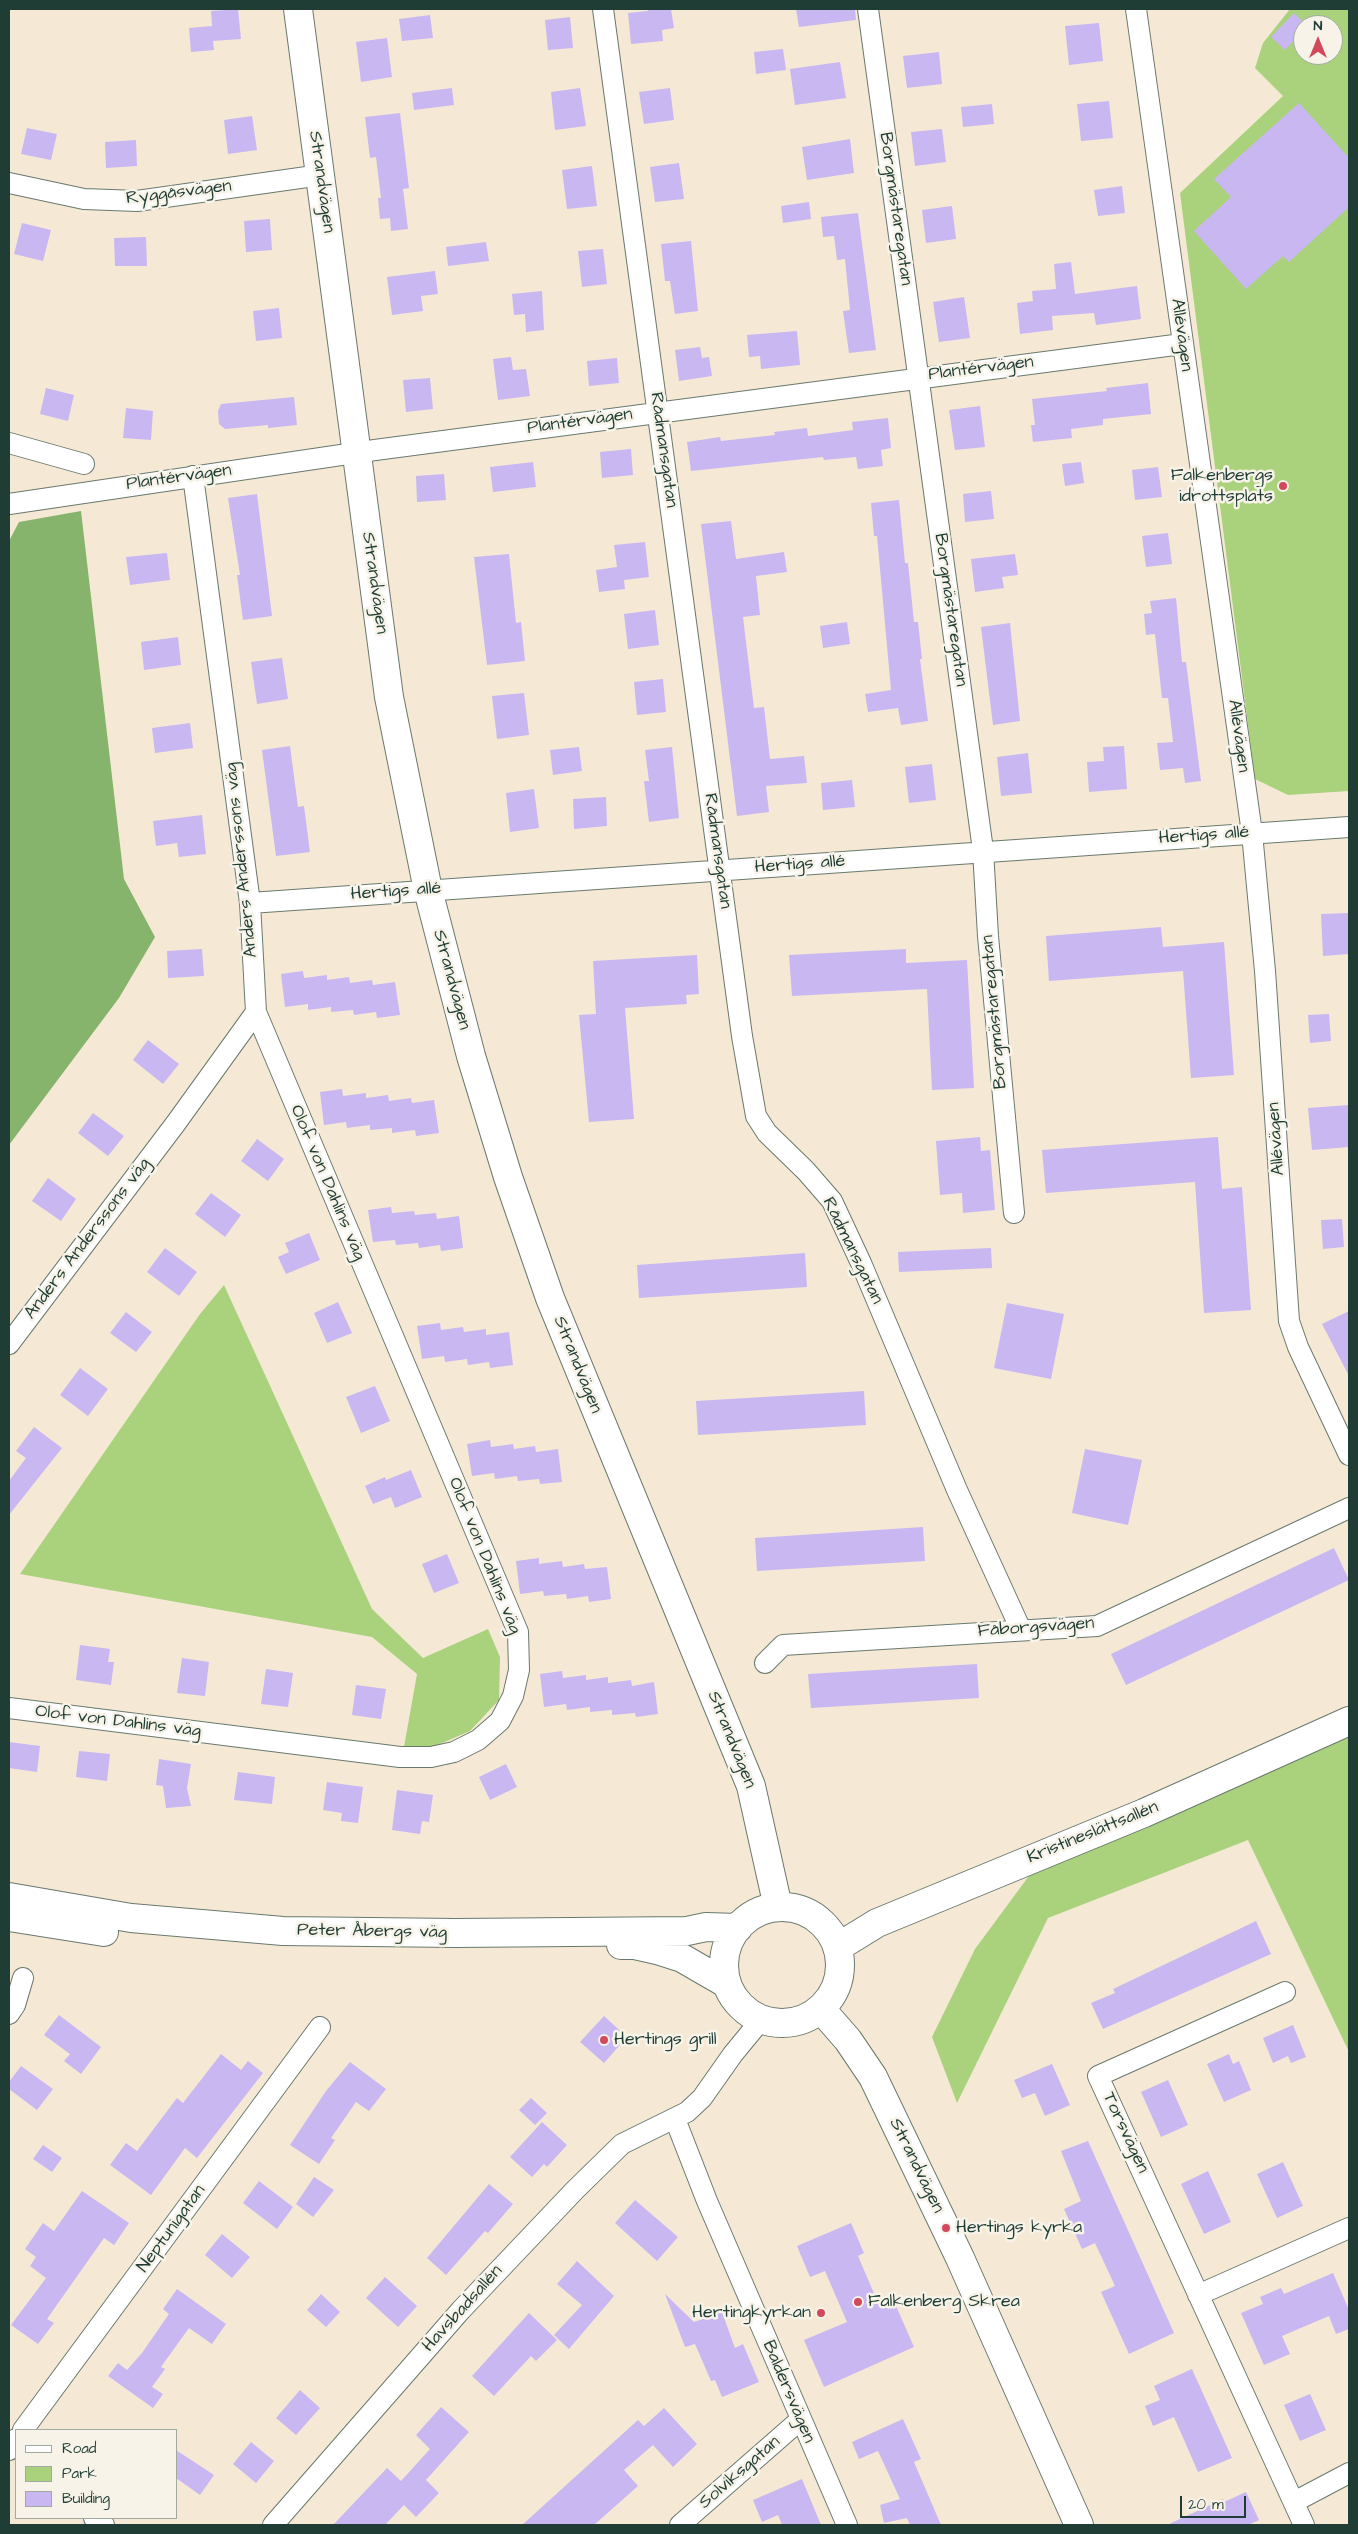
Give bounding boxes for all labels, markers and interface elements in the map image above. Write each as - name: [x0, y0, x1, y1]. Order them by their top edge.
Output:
- north arrow: [1293, 15, 1343, 65]
- text: N: [1314, 16, 1322, 36]
- street label: Strandvägen: [303, 130, 339, 234]
- street label: Borgmästaregatan: [874, 131, 916, 287]
- street label: Ryggåsvägen: [125, 176, 233, 210]
- street label: Allévägen: [1165, 297, 1197, 373]
- street label: Plantérvägen: [927, 352, 1035, 386]
- street label: Rådmansgatan: [644, 391, 682, 509]
- street label: Plantérvägen: [526, 404, 634, 440]
- street label: Plantérvägen: [125, 460, 233, 496]
- place label: Falkenbergs idrottsplats: [1171, 465, 1273, 508]
- marker: Falkenbergs idrottsplats: [1277, 480, 1289, 492]
- street label: Strandvägen: [356, 531, 392, 635]
- street label: Borgmästaregatan: [929, 532, 971, 688]
- street label: Allévägen: [1222, 698, 1254, 774]
- street label: Anders Anderssons väg: [221, 761, 263, 959]
- street label: Rådmansgatan: [698, 792, 736, 910]
- street label: Hertigs allé: [1158, 822, 1250, 850]
- street label: Hertigs allé: [754, 851, 846, 879]
- street label: Hertigs allé: [350, 878, 442, 906]
- street label: Strandvägen: [427, 928, 475, 1032]
- street label: Borgmästaregatan: [978, 934, 1012, 1090]
- street label: Olof von Dahlins väg: [284, 1102, 370, 1264]
- street label: Allévägen: [1264, 1102, 1290, 1176]
- street label: Anders Anderssons väg: [20, 1154, 156, 1324]
- street label: Rådmansgatan: [817, 1194, 887, 1308]
- street label: Strandvägen: [548, 1313, 606, 1417]
- street label: Olof von Dahlins väg: [443, 1475, 525, 1637]
- street label: Fåborgsvägen: [977, 1613, 1095, 1643]
- street label: Strandvägen: [702, 1688, 760, 1792]
- street label: Olof von Dahlins väg: [34, 1701, 202, 1743]
- street label: Kristineslättsallén: [1024, 1797, 1162, 1869]
- street label: Peter Åbergs väg: [297, 1920, 447, 1944]
- place label: Hertings grill: [614, 2029, 717, 2051]
- marker: Hertings grill: [598, 2034, 610, 2046]
- street label: Torsvägen: [1097, 2089, 1153, 2177]
- street label: Strandvägen: [884, 2115, 948, 2217]
- street label: Neptunigatan: [133, 2181, 211, 2277]
- place label: Hertings kyrka: [956, 2217, 1082, 2239]
- marker: Hertings kyrka: [940, 2222, 952, 2234]
- street label: Havsbadsallén: [418, 2261, 508, 2357]
- place label: Falkenberg Skrea: [868, 2291, 1020, 2313]
- marker: Falkenberg Skrea: [852, 2296, 864, 2308]
- place label: Hertingkyrkan: [692, 2302, 811, 2324]
- marker: Hertingkyrkan: [815, 2307, 827, 2319]
- street label: Baldersvägen: [757, 2338, 819, 2446]
- legend: [15, 2429, 178, 2519]
- street label: Solviksgatan: [695, 2432, 785, 2514]
- text: Road: [62, 2438, 96, 2459]
- text: Park: [62, 2463, 97, 2484]
- scale bar: [1183, 2486, 1249, 2518]
- text: Building: [62, 2488, 110, 2509]
- text: 20 m: [1188, 2494, 1224, 2515]

